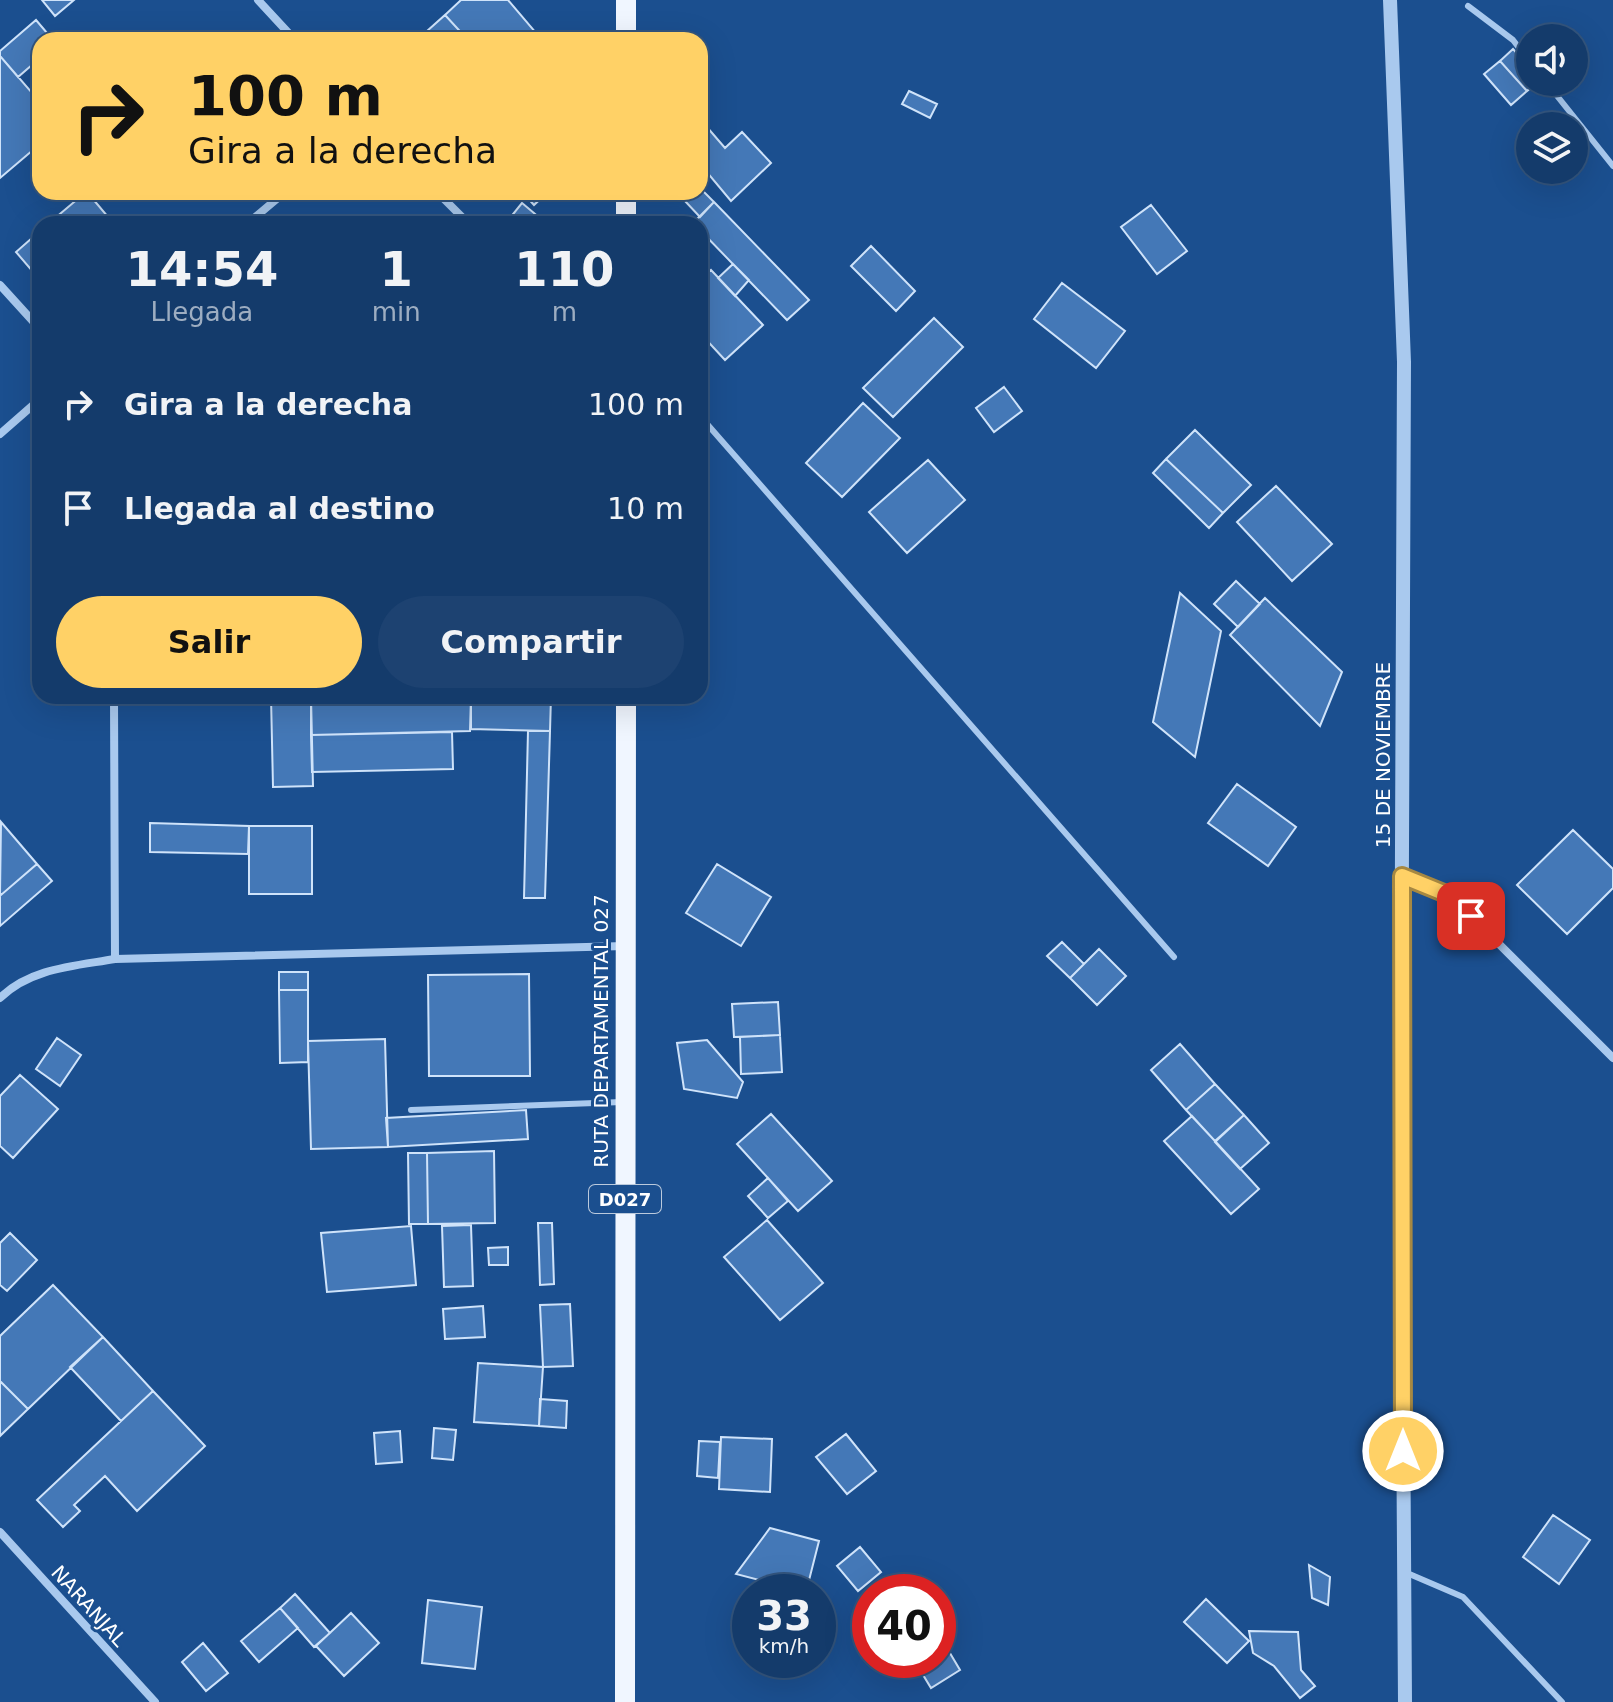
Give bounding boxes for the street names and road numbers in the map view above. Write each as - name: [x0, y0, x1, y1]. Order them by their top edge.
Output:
- street label: 15 DE NOVIEMBRE: [1371, 662, 1395, 848]
- street label: RUTA DEPARTAMENTAL 027: [589, 894, 613, 1168]
- road number: D027: [589, 1185, 661, 1213]
- street label: NARANJAL: [46, 1561, 132, 1652]

